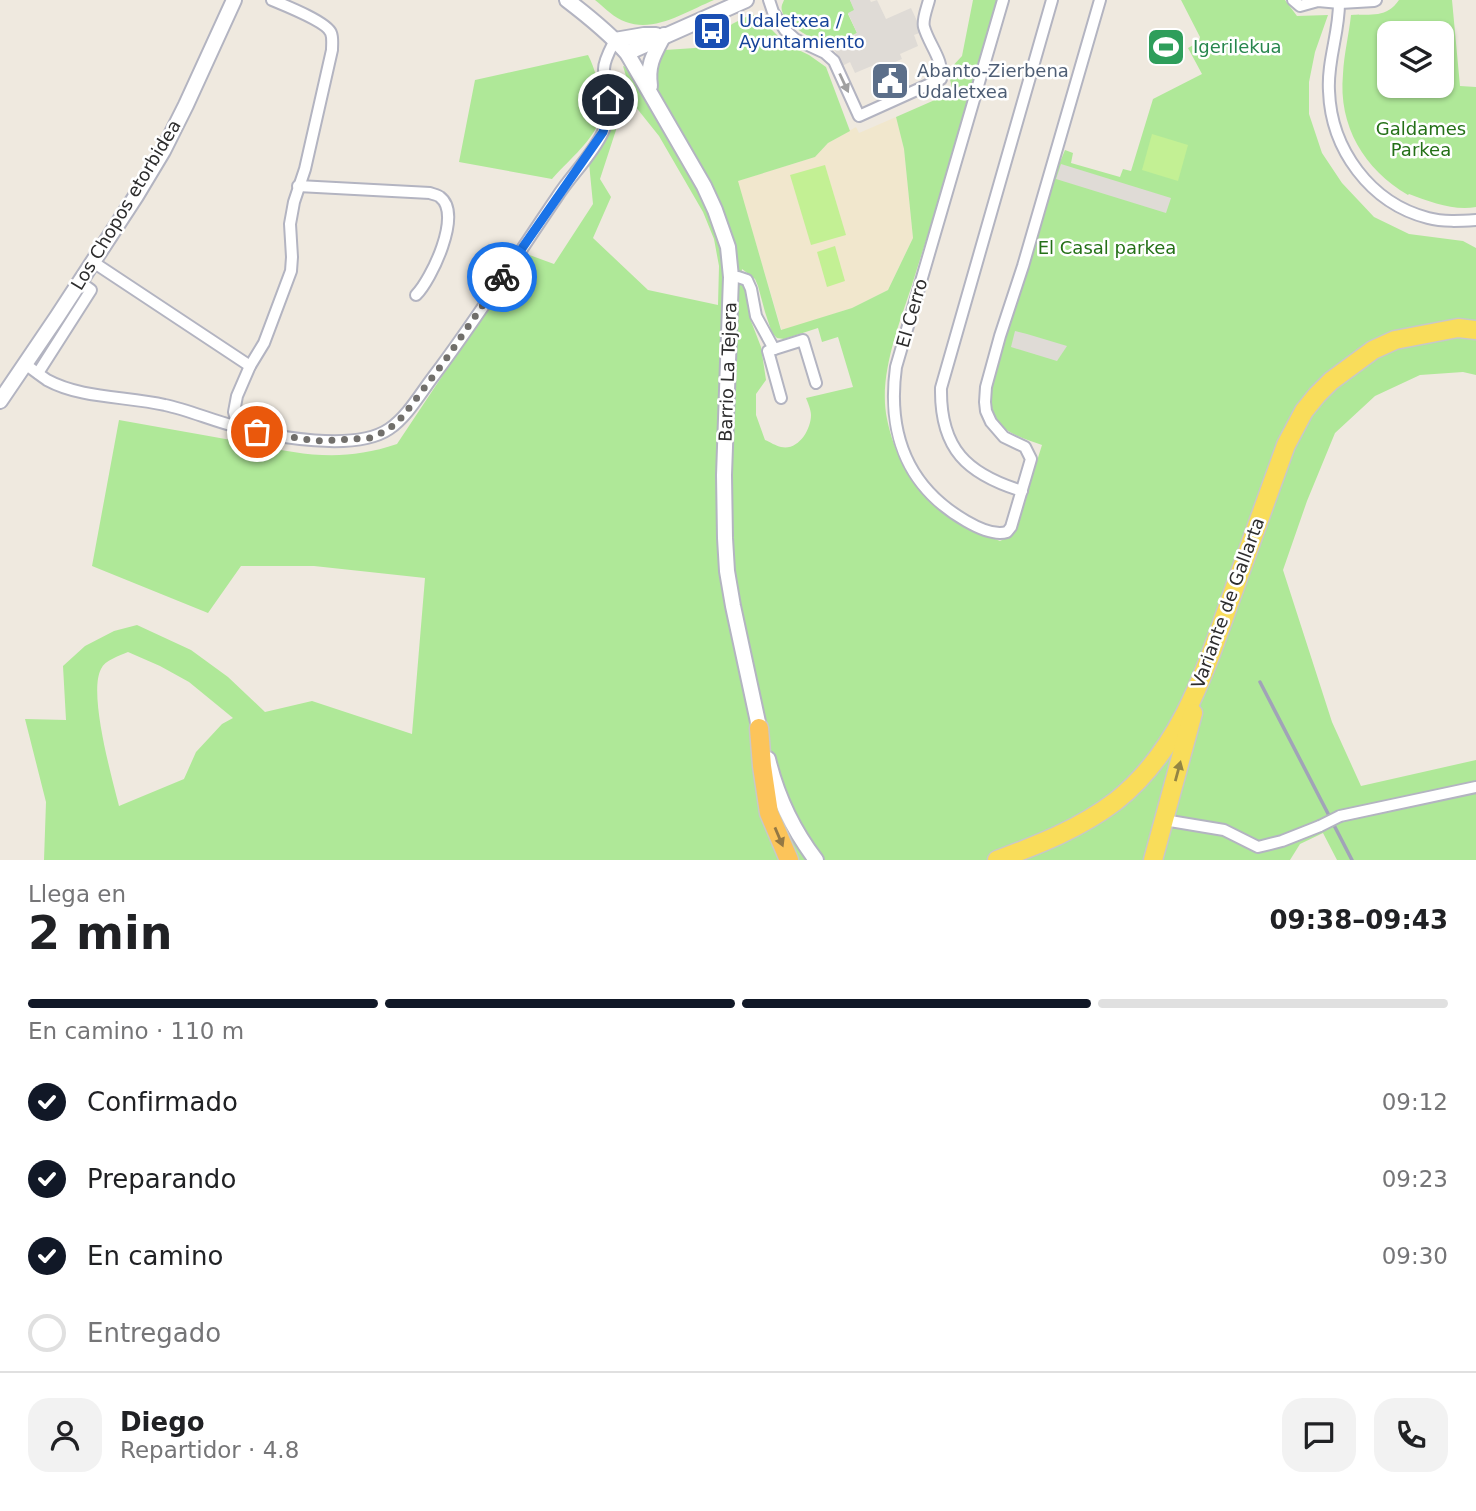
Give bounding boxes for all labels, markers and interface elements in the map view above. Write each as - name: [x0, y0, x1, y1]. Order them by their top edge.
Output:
- bus stop icon: Udaletxea / Ayuntamiento: [691, 10, 733, 52]
- place label: Udaletxea / Ayuntamiento: [739, 10, 865, 52]
- map controls: [1377, 21, 1454, 98]
- button: layers: [1377, 21, 1454, 98]
- sports icon: Igerilekua: [1145, 26, 1187, 68]
- place label: Igerilekua: [1193, 36, 1282, 57]
- public building icon: Abanto-Zierbena Udaletxea: [869, 60, 911, 102]
- place label: Abanto-Zierbena Udaletxea: [917, 60, 1069, 102]
- pin: [578, 70, 638, 130]
- one-way arrow: [838, 73, 850, 93]
- icon: home: [589, 81, 627, 119]
- street label: Los Chopos etorbidea: [66, 116, 185, 294]
- park label: Galdames Parkea: [1376, 118, 1466, 160]
- park label: El Casal parkea: [1038, 237, 1176, 258]
- courier: [467, 242, 537, 312]
- icon: bike: [483, 258, 521, 296]
- street label: El Cerro: [892, 276, 931, 350]
- street label: Barrio La Tejera: [715, 302, 740, 442]
- pin: [227, 402, 287, 462]
- icon: bag: [238, 413, 276, 451]
- street label: Variante de Gallarta: [1187, 514, 1268, 691]
- one-way arrow: [1173, 760, 1183, 781]
- one-way arrow: [774, 827, 785, 848]
- text: Llega en: [28, 881, 126, 907]
- text: 09:38–09:43: [1269, 905, 1448, 935]
- text: 2 min: [28, 906, 172, 960]
- text: En camino · 110 m: [28, 1018, 244, 1044]
- icon: check: [28, 1083, 66, 1121]
- text: Confirmado: [87, 1087, 238, 1117]
- text: 09:12: [1382, 1089, 1448, 1115]
- icon: check: [28, 1160, 66, 1198]
- text: Preparando: [87, 1164, 236, 1194]
- text: 09:23: [1382, 1166, 1448, 1192]
- icon: check: [28, 1237, 66, 1275]
- text: En camino: [87, 1241, 223, 1271]
- text: 09:30: [1382, 1243, 1448, 1269]
- text: Entregado: [87, 1318, 221, 1348]
- button: person: [28, 1398, 102, 1472]
- button: chat: [1282, 1398, 1356, 1472]
- button: phone: [1374, 1398, 1448, 1472]
- text: Diego: [120, 1407, 205, 1437]
- text: Repartidor · 4.8: [120, 1437, 299, 1463]

